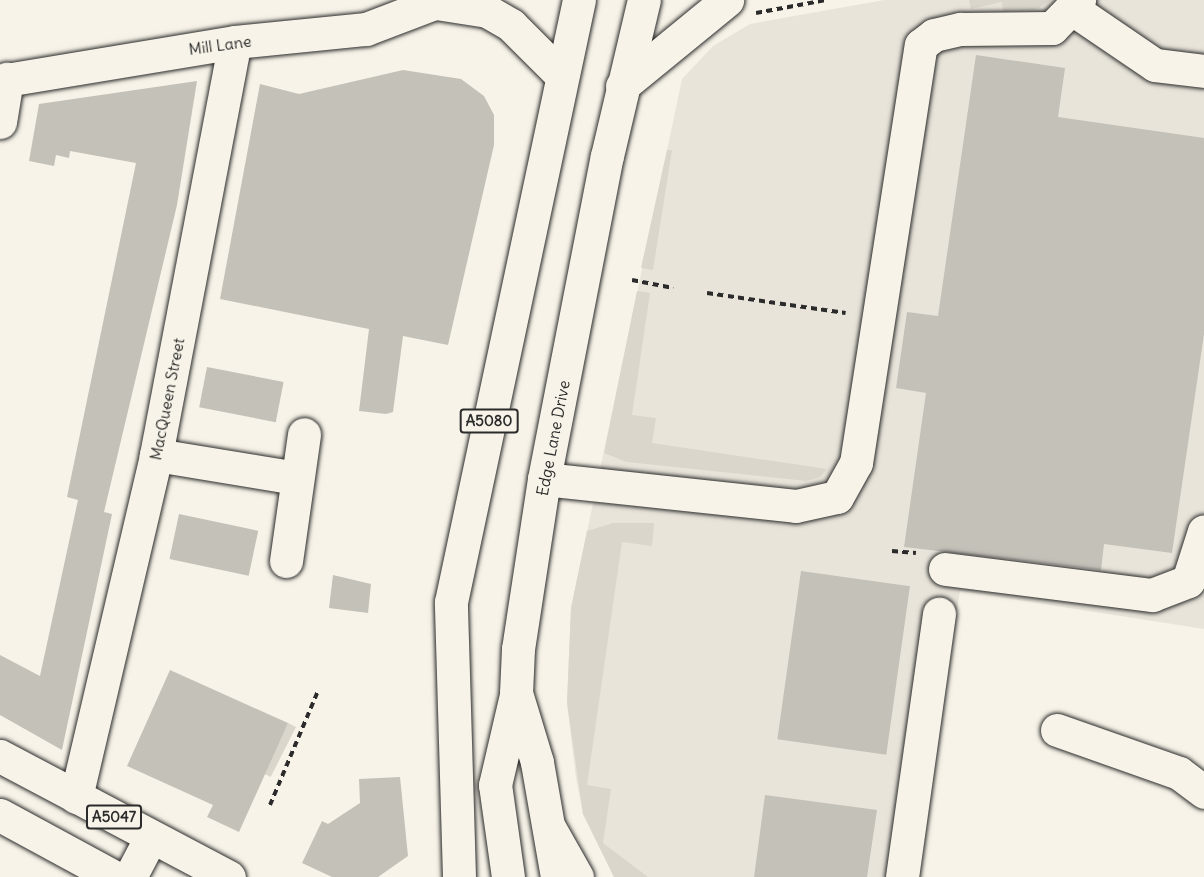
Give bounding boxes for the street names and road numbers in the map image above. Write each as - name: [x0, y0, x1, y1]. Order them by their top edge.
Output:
- street label: Mill Lane: [187, 31, 253, 59]
- street label: MacQueen Street: [146, 336, 188, 462]
- street label: Edge Lane Drive: [532, 379, 574, 497]
- road number: A5080: [459, 409, 519, 433]
- road number: A5047: [86, 805, 142, 829]

